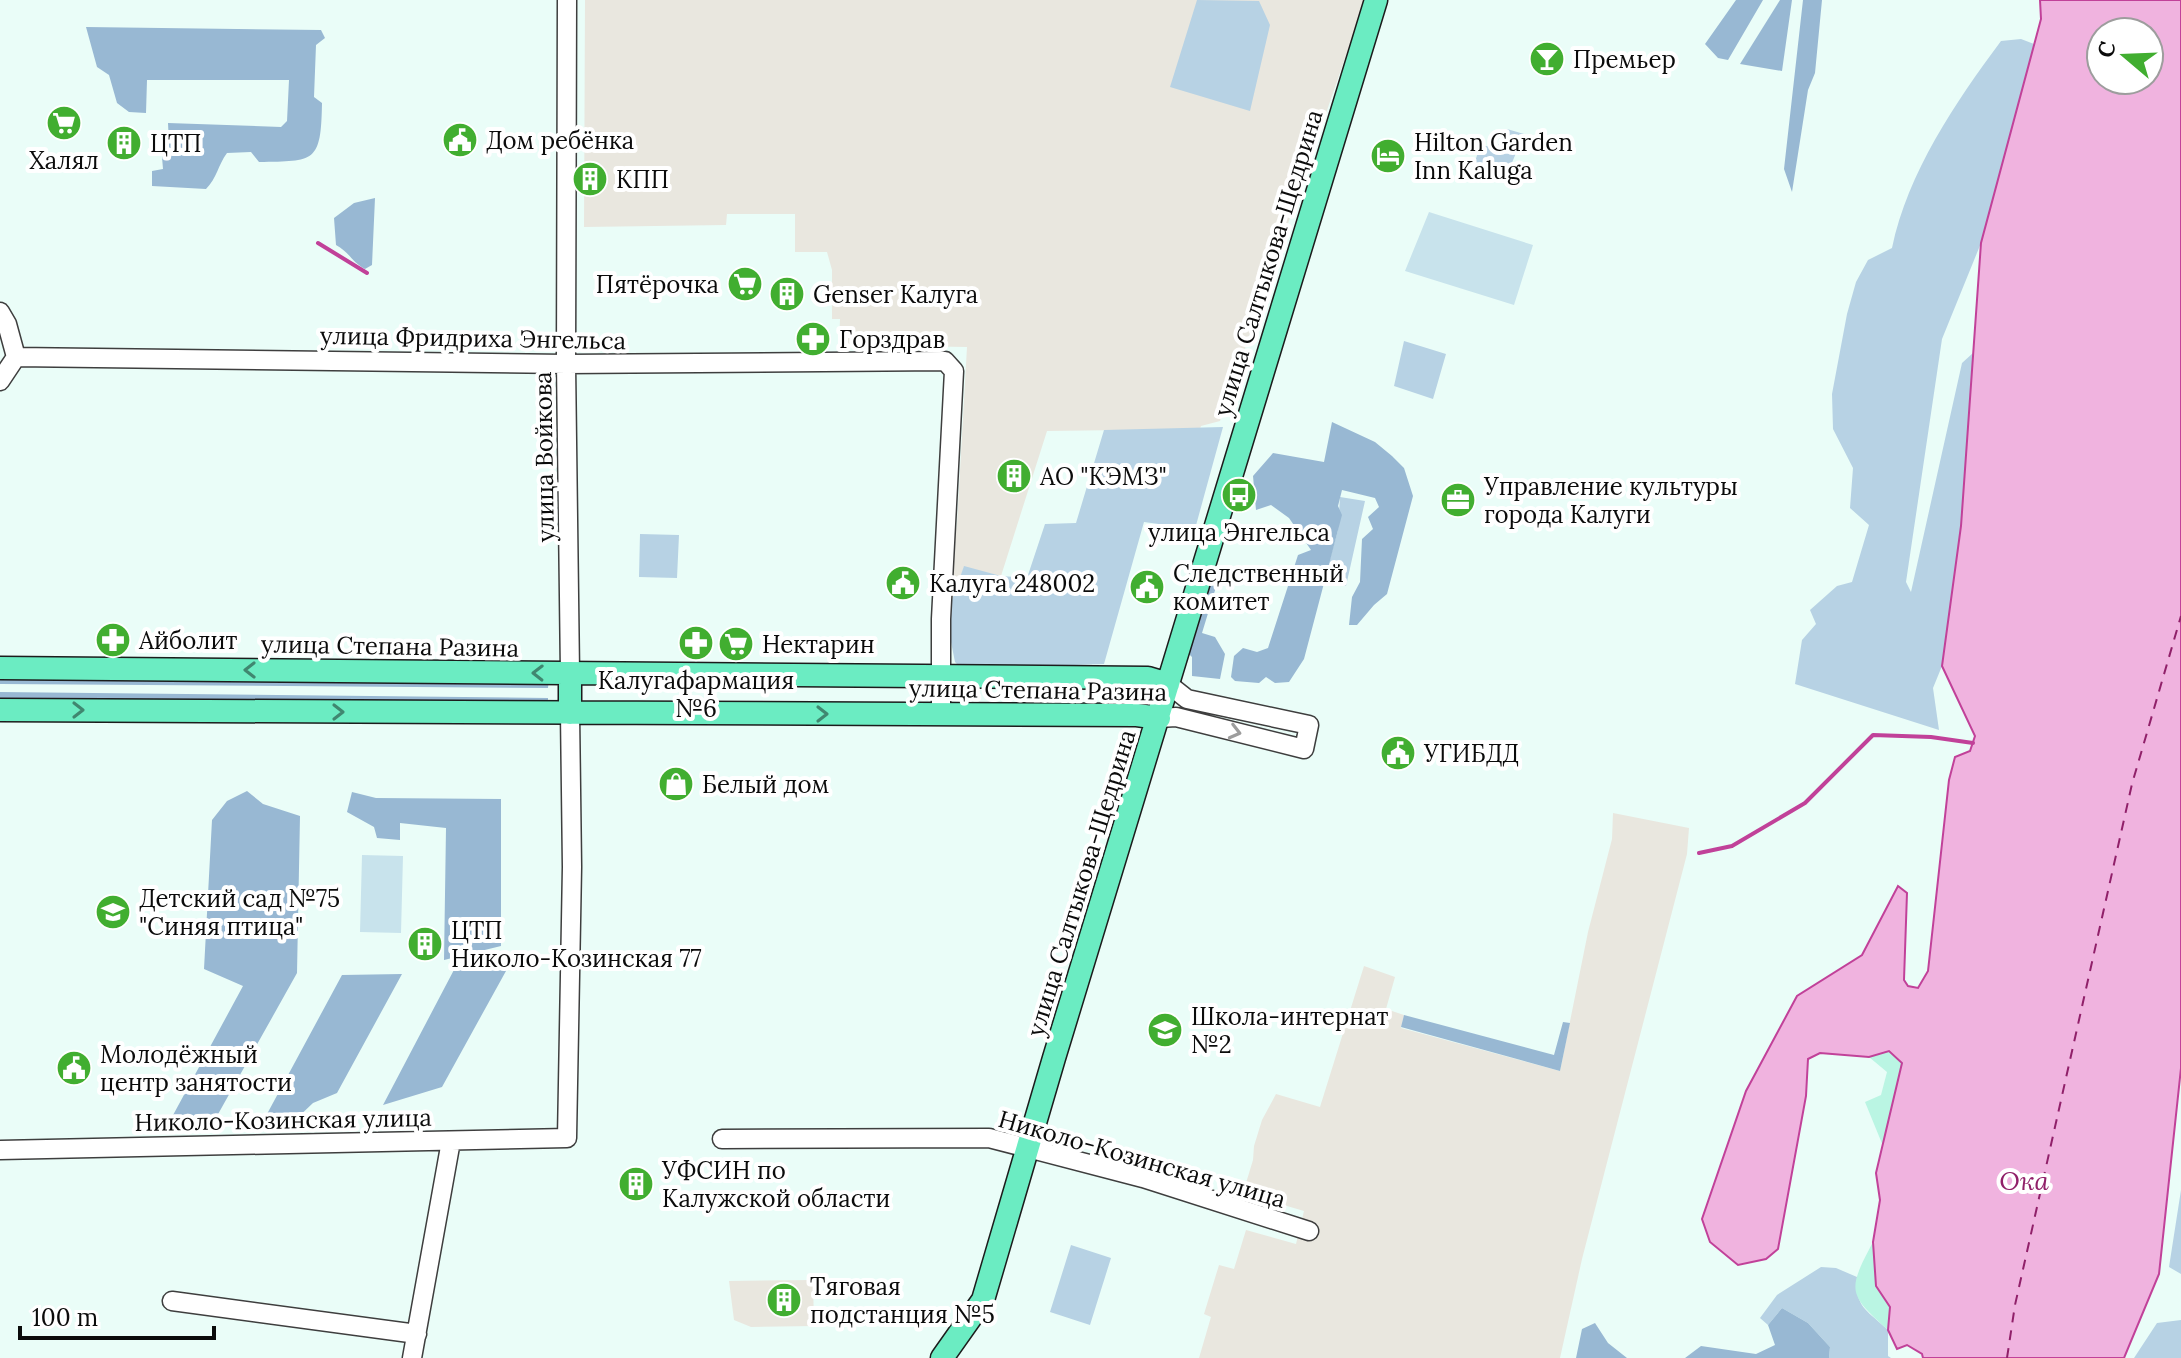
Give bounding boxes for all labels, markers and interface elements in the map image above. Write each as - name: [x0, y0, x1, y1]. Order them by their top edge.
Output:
- north arrow: [2085, 16, 2165, 96]
- text: С: [2090, 38, 2122, 61]
- bar icon: Премьер: [1528, 40, 1566, 78]
- place label: Премьер: [1573, 44, 1676, 75]
- supermarket icon: Халял: [45, 104, 83, 142]
- street label: улица Салтыкова-Щедрина: [1207, 106, 1329, 420]
- public building icon: Дом ребёнка: [441, 121, 479, 159]
- building icon: ЦТП: [105, 124, 143, 162]
- place label: Дом ребёнка: [486, 125, 634, 156]
- place label: Hilton Garden Inn Kaluga: [1414, 127, 1573, 186]
- place label: ЦТП: [150, 128, 202, 159]
- hotel icon: Hilton Garden Inn Kaluga: [1369, 137, 1407, 175]
- place label: Халял: [29, 145, 99, 176]
- building icon: КПП: [571, 160, 609, 198]
- place label: КПП: [616, 164, 669, 195]
- supermarket icon: Пятёрочка: [726, 265, 764, 303]
- place label: Пятёрочка: [596, 269, 719, 300]
- building icon: Genser Калуга: [768, 275, 806, 313]
- place label: Genser Калуга: [813, 279, 978, 310]
- street label: улица Фридриха Энгельса: [320, 320, 626, 356]
- pharmacy icon: Горздрав: [794, 320, 832, 358]
- place label: Горздрав: [839, 324, 945, 355]
- street label: улица Войкова: [527, 371, 561, 543]
- building icon: АО "КЭМЗ": [995, 457, 1033, 495]
- place label: АО "КЭМЗ": [1039, 461, 1167, 492]
- place label: Управление культуры города Калуги: [1483, 471, 1738, 530]
- bus stop icon: улица Энгельса: [1220, 476, 1258, 514]
- office icon: Управление культуры города Калуги: [1439, 481, 1477, 519]
- place label: улица Энгельса: [1148, 517, 1330, 548]
- place label: Следственный комитет: [1173, 558, 1344, 617]
- public building icon: Калуга 248002: [884, 564, 922, 602]
- place label: Калуга 248002: [929, 568, 1095, 599]
- public building icon: Следственный комитет: [1128, 568, 1166, 606]
- pharmacy icon: Айболит: [94, 621, 132, 659]
- pharmacy icon: Калугафармация №6: [677, 624, 715, 662]
- place label: Айболит: [138, 625, 237, 656]
- supermarket icon: Нектарин: [717, 625, 755, 663]
- street label: улица Степана Разина: [261, 628, 519, 664]
- place label: Нектарин: [762, 629, 875, 660]
- one-way arrow: [243, 661, 256, 679]
- one-way arrow: [531, 664, 544, 682]
- place label: Калугафармация №6: [598, 665, 794, 724]
- street label: улица Степана Разина: [909, 672, 1167, 708]
- one-way arrow: [72, 702, 85, 719]
- one-way arrow: [332, 703, 345, 721]
- one-way arrow: [816, 705, 829, 723]
- one-way arrow: [1228, 723, 1241, 740]
- street label: улица Салтыкова-Щедрина: [1020, 726, 1142, 1040]
- public building icon: УГИБДД: [1379, 734, 1417, 772]
- place label: УГИБДД: [1423, 738, 1519, 769]
- shop icon: Белый дом: [657, 765, 695, 803]
- place label: Белый дом: [702, 769, 829, 800]
- place label: Детский сад №75 "Синяя птица": [139, 883, 340, 942]
- school or university icon: Детский сад №75 "Синяя птица": [94, 893, 132, 931]
- place label: ЦТП Николо-Козинская 77: [451, 915, 702, 974]
- building icon: ЦТП Николо-Козинская 77: [406, 925, 444, 963]
- place label: Школа-интернат №2: [1191, 1001, 1389, 1060]
- school or university icon: Школа-интернат №2: [1146, 1011, 1184, 1049]
- place label: Молодёжный центр занятости: [100, 1039, 292, 1098]
- public building icon: Молодёжный центр занятости: [55, 1049, 93, 1087]
- street label: Николо-Козинская улица: [134, 1102, 432, 1138]
- street label: Николо-Козинская улица: [995, 1103, 1289, 1215]
- place label: УФСИН по Калужской области: [661, 1155, 890, 1214]
- water label: Ока: [1999, 1164, 2050, 1197]
- building icon: УФСИН по Калужской области: [617, 1165, 655, 1203]
- place label: Тяговая подстанция №5: [810, 1271, 995, 1330]
- building icon: Тяговая подстанция №5: [765, 1281, 803, 1319]
- scale bar: [20, 1290, 214, 1340]
- text: 100 m: [32, 1302, 98, 1333]

